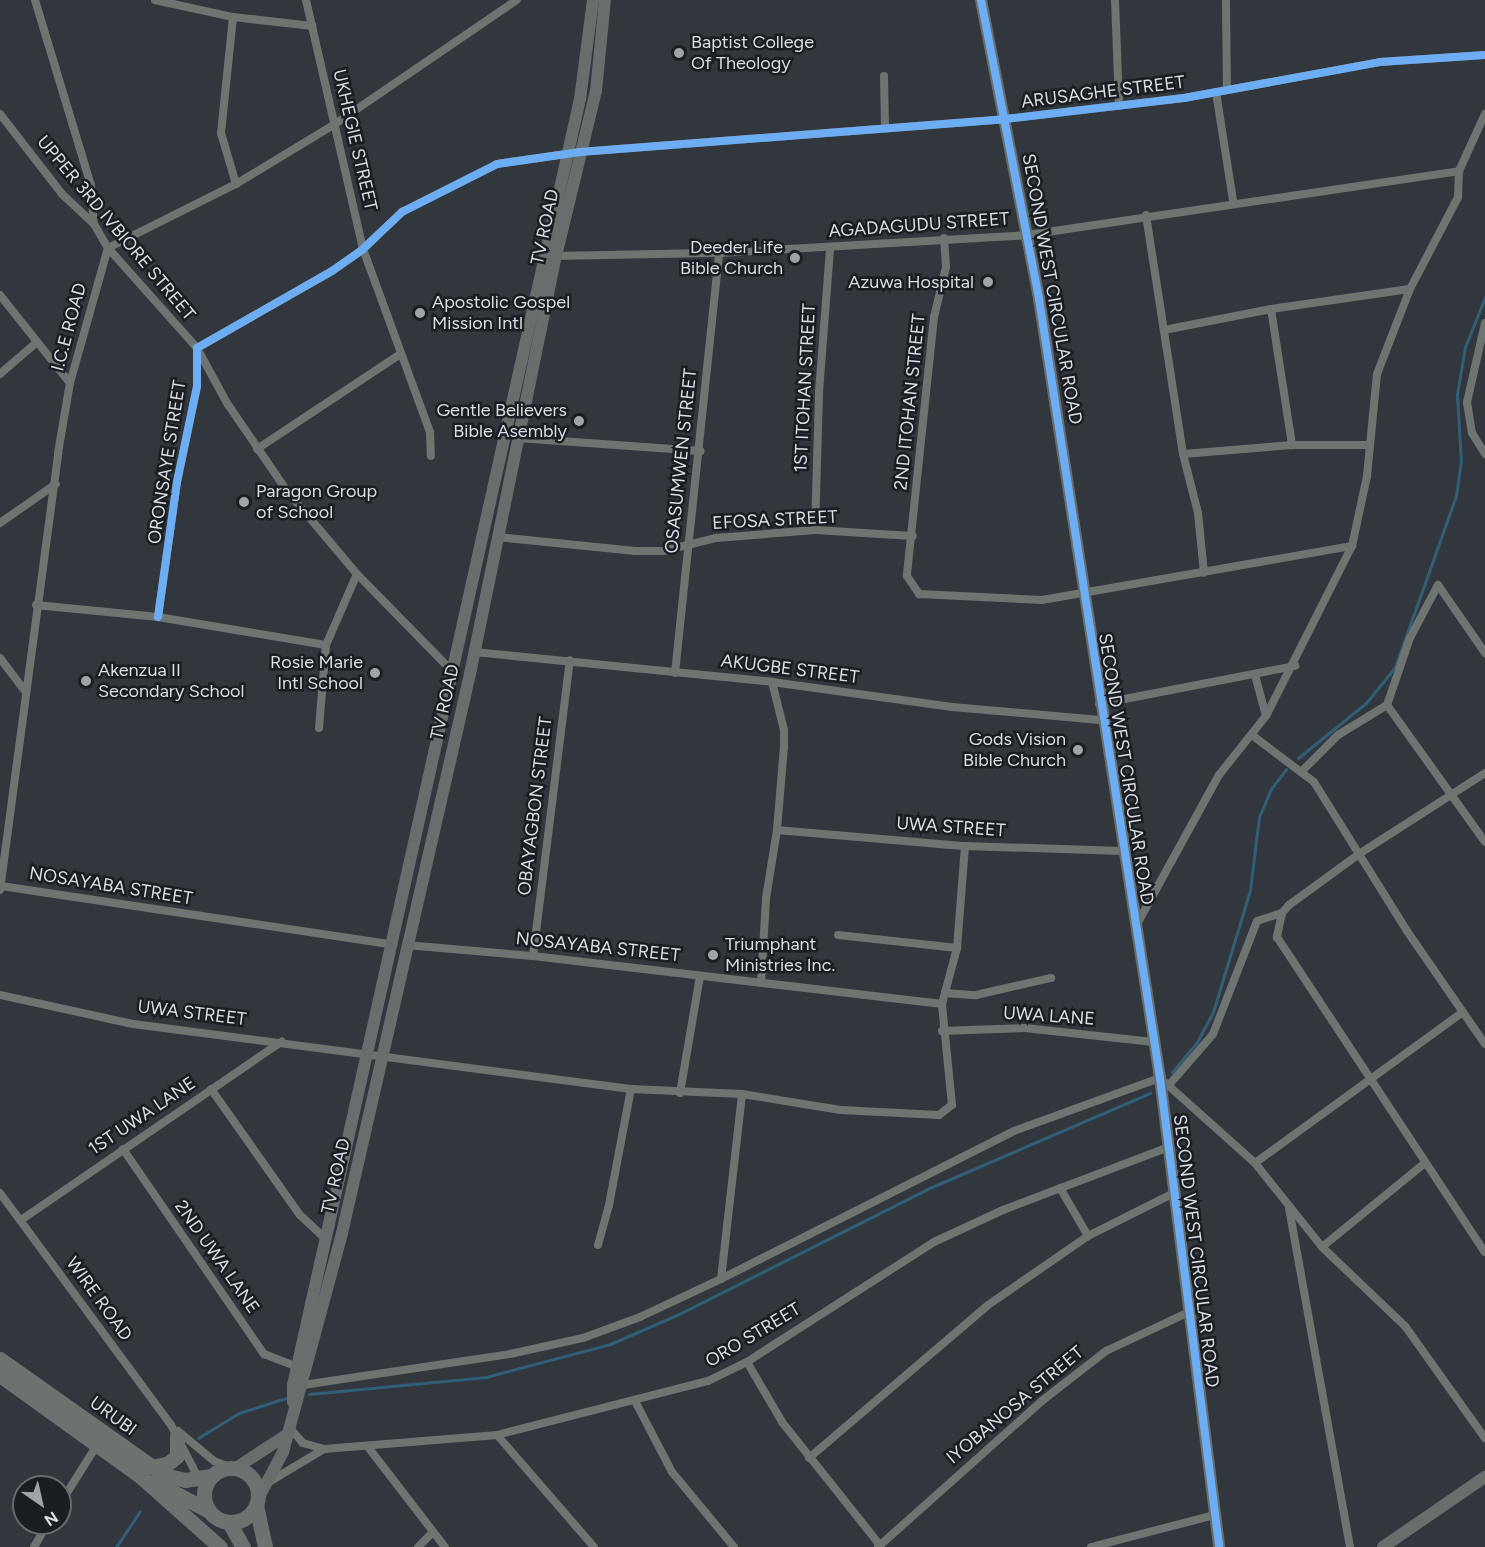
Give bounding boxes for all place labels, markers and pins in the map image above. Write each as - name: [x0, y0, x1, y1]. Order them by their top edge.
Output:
- place label: Baptist College Of Theology: [691, 32, 814, 74]
- marker: Baptist College Of Theology: [672, 46, 686, 60]
- place label: Deeder Life Bible Church: [680, 237, 783, 280]
- marker: Deeder Life Bible Church: [788, 251, 802, 265]
- place label: Azuwa Hospital: [848, 271, 974, 293]
- marker: Azuwa Hospital: [979, 273, 997, 291]
- place label: Apostolic Gospel Mission Intl: [432, 292, 570, 334]
- marker: Apostolic Gospel Mission Intl: [413, 306, 427, 320]
- place label: Gentle Believers Bible Asembly: [436, 400, 567, 442]
- marker: Gentle Believers Bible Asembly: [572, 414, 586, 428]
- place label: Paragon Group of School: [256, 481, 377, 524]
- marker: Paragon Group of School: [237, 495, 251, 509]
- place label: Rosie Marie Intl School: [270, 652, 363, 694]
- place label: Akenzua II Secondary School: [98, 660, 245, 702]
- marker: Rosie Marie Intl School: [368, 666, 382, 680]
- marker: Akenzua II Secondary School: [79, 674, 93, 688]
- place label: Gods Vision Bible Church: [963, 729, 1066, 771]
- marker: Gods Vision Bible Church: [1071, 743, 1085, 757]
- place label: Triumphant Ministries Inc.: [725, 934, 835, 976]
- marker: Triumphant Ministries Inc.: [706, 948, 720, 962]

